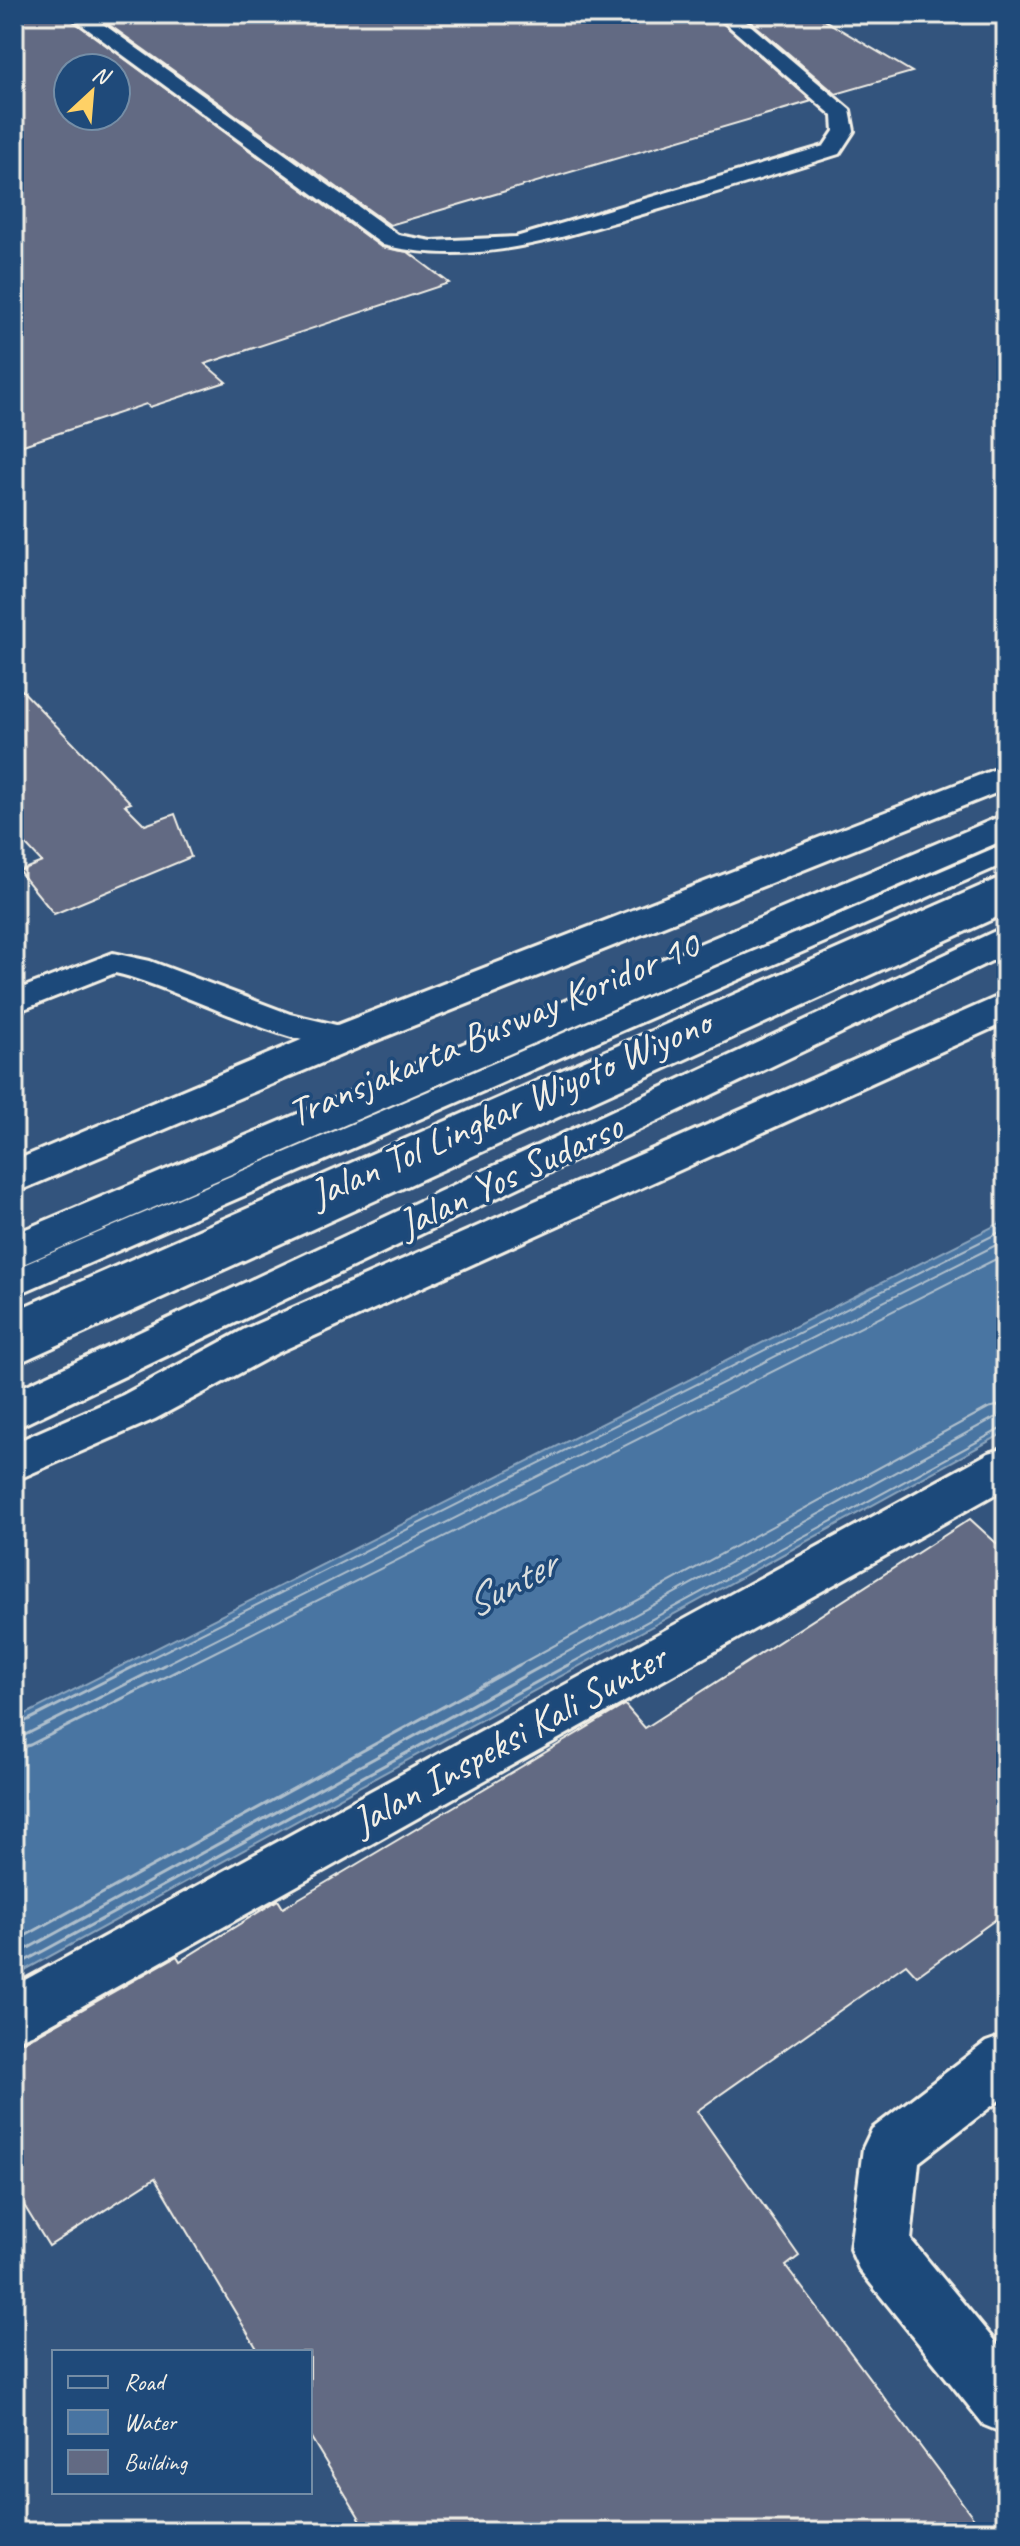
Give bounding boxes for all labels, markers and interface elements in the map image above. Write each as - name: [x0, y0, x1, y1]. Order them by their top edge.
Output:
- north arrow: [52, 52, 132, 132]
- text: N: [88, 59, 116, 92]
- street label: Transjakarta Busway Koridor 10: [280, 918, 709, 1138]
- street label: Jalan Tol Lingkar Wiyoto Wiyono: [300, 995, 722, 1220]
- street label: Jalan Yos Sudarso: [388, 1100, 632, 1250]
- water label: Sunter: [455, 1535, 571, 1630]
- street label: Jalan Inspeksi Kali Sunter: [341, 1630, 678, 1847]
- legend: [52, 2350, 312, 2494]
- text: Road: [124, 2367, 168, 2397]
- text: Water: [124, 2407, 179, 2437]
- text: Building: [124, 2447, 189, 2477]

